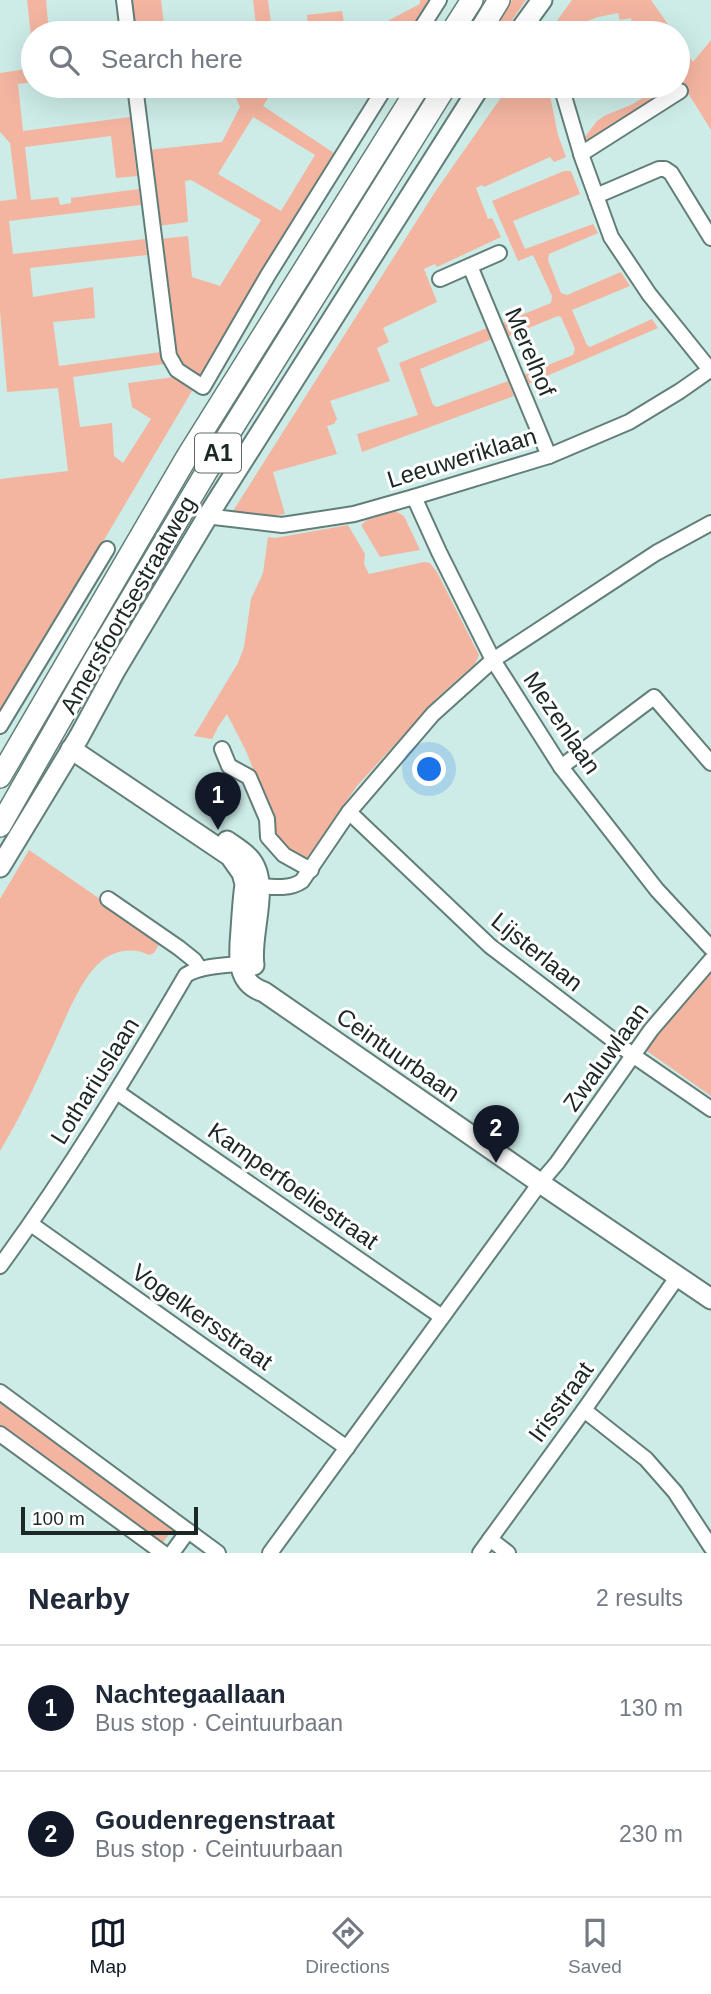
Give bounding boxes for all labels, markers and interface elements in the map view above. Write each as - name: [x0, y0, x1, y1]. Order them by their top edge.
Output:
- search box: [21, 21, 690, 98]
- icon: search: [45, 41, 83, 79]
- text: Search here: [101, 44, 243, 74]
- street label: Merelhof: [500, 304, 561, 400]
- street label: Leeuweriklaan: [384, 422, 540, 493]
- road number: A1: [195, 433, 241, 472]
- street label: Amersfoortsestraatweg: [54, 491, 201, 718]
- street label: Mezenlaan: [518, 666, 606, 779]
- your location: [412, 752, 446, 786]
- pin: 1: [195, 772, 241, 830]
- street label: Lijsterlaan: [486, 907, 588, 997]
- street label: Zwaluwlaan: [557, 998, 654, 1116]
- street label: Ceintuurbaan: [332, 1002, 465, 1107]
- street label: Lothariuslaan: [45, 1012, 144, 1149]
- pin: 2: [473, 1105, 519, 1163]
- street label: Kamperfoeliestraat: [203, 1117, 384, 1255]
- street label: Vogelkersstraat: [127, 1258, 278, 1375]
- street label: Irisstraat: [523, 1356, 599, 1447]
- scale bar: [21, 1504, 198, 1536]
- text: 100 m: [32, 1508, 85, 1529]
- text: Nearby: [28, 1582, 130, 1615]
- text: 2 results: [596, 1585, 683, 1611]
- text: Nachtegaallaan: [95, 1679, 286, 1709]
- text: 1: [45, 1695, 57, 1721]
- text: 130 m: [619, 1695, 683, 1721]
- text: Bus stop · Ceintuurbaan: [95, 1710, 343, 1736]
- text: Goudenregenstraat: [95, 1805, 335, 1835]
- text: 2: [45, 1821, 57, 1847]
- text: 230 m: [619, 1821, 683, 1847]
- text: Bus stop · Ceintuurbaan: [95, 1836, 343, 1862]
- tab: Map: [89, 1914, 127, 1978]
- tab: Directions: [305, 1914, 390, 1978]
- tab: Saved: [568, 1914, 622, 1978]

